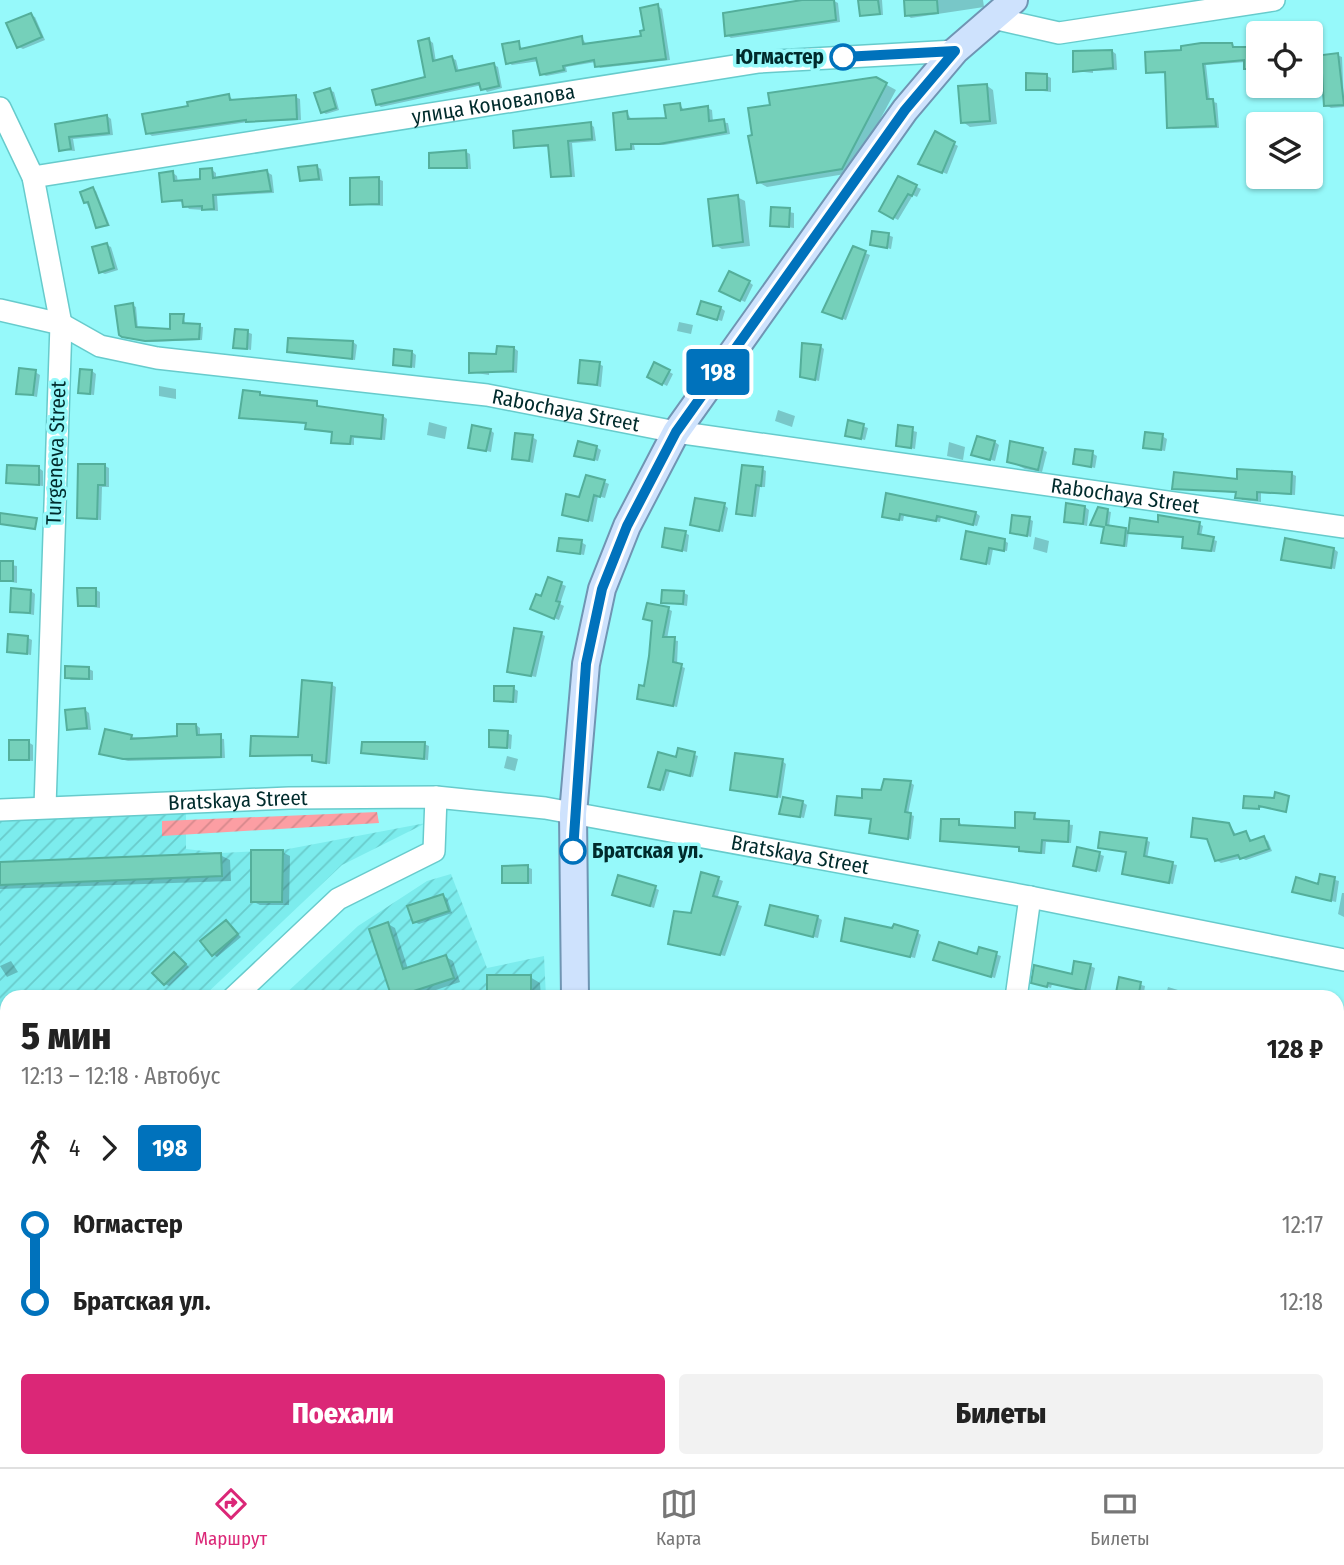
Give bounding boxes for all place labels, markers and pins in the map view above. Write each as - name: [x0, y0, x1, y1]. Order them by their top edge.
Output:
- place label: Югмастер: [735, 44, 824, 70]
- marker: Югмастер: [830, 44, 856, 70]
- marker: Братская ул.: [560, 838, 586, 864]
- place label: Братская ул.: [592, 838, 703, 864]

